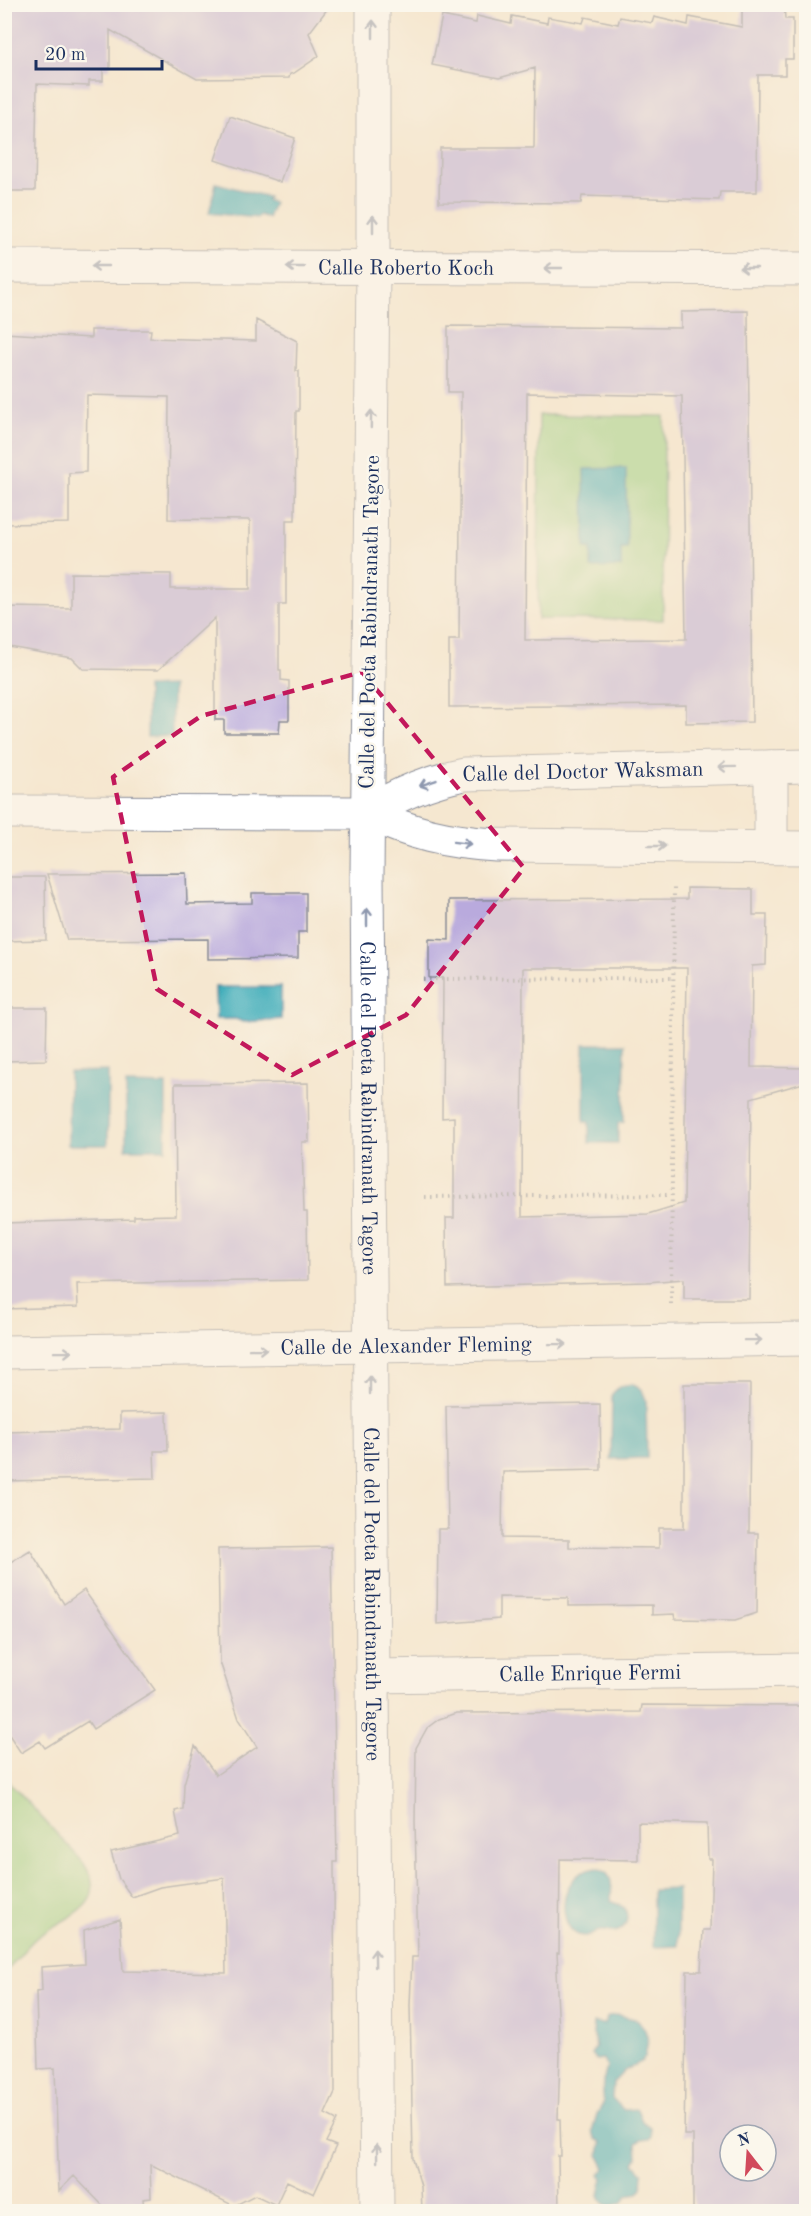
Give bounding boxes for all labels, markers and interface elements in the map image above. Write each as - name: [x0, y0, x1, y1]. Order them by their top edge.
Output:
- one-way arrow: [367, 19, 379, 39]
- scale bar: [36, 33, 162, 71]
- text: 20 m: [45, 46, 85, 64]
- one-way arrow: [367, 214, 379, 234]
- street label: Calle Roberto Koch: [318, 258, 494, 280]
- one-way arrow: [91, 260, 111, 272]
- one-way arrow: [286, 261, 306, 273]
- one-way arrow: [544, 262, 564, 274]
- one-way arrow: [739, 262, 759, 274]
- one-way arrow: [365, 409, 377, 429]
- street label: Calle del Poeta Rabindranath Tagore: [357, 455, 384, 789]
- street label: Calle del Doctor Waksman: [462, 759, 704, 786]
- one-way arrow: [718, 761, 738, 773]
- one-way arrow: [419, 778, 438, 789]
- one-way arrow: [452, 837, 471, 848]
- one-way arrow: [646, 841, 666, 852]
- one-way arrow: [361, 908, 373, 928]
- street label: Calle del Poeta Rabindranath Tagore: [355, 941, 379, 1275]
- street label: Calle de Alexander Fleming: [280, 1334, 533, 1360]
- one-way arrow: [742, 1334, 762, 1346]
- one-way arrow: [547, 1338, 567, 1349]
- one-way arrow: [247, 1343, 267, 1355]
- one-way arrow: [52, 1346, 72, 1357]
- one-way arrow: [364, 1376, 376, 1396]
- street label: Calle del Poeta Rabindranath Tagore: [359, 1427, 383, 1761]
- street label: Calle Enrique Fermi: [499, 1663, 681, 1686]
- one-way arrow: [369, 1949, 381, 1969]
- north arrow: [718, 2123, 778, 2183]
- text: N: [736, 2131, 753, 2150]
- one-way arrow: [371, 2144, 383, 2164]

